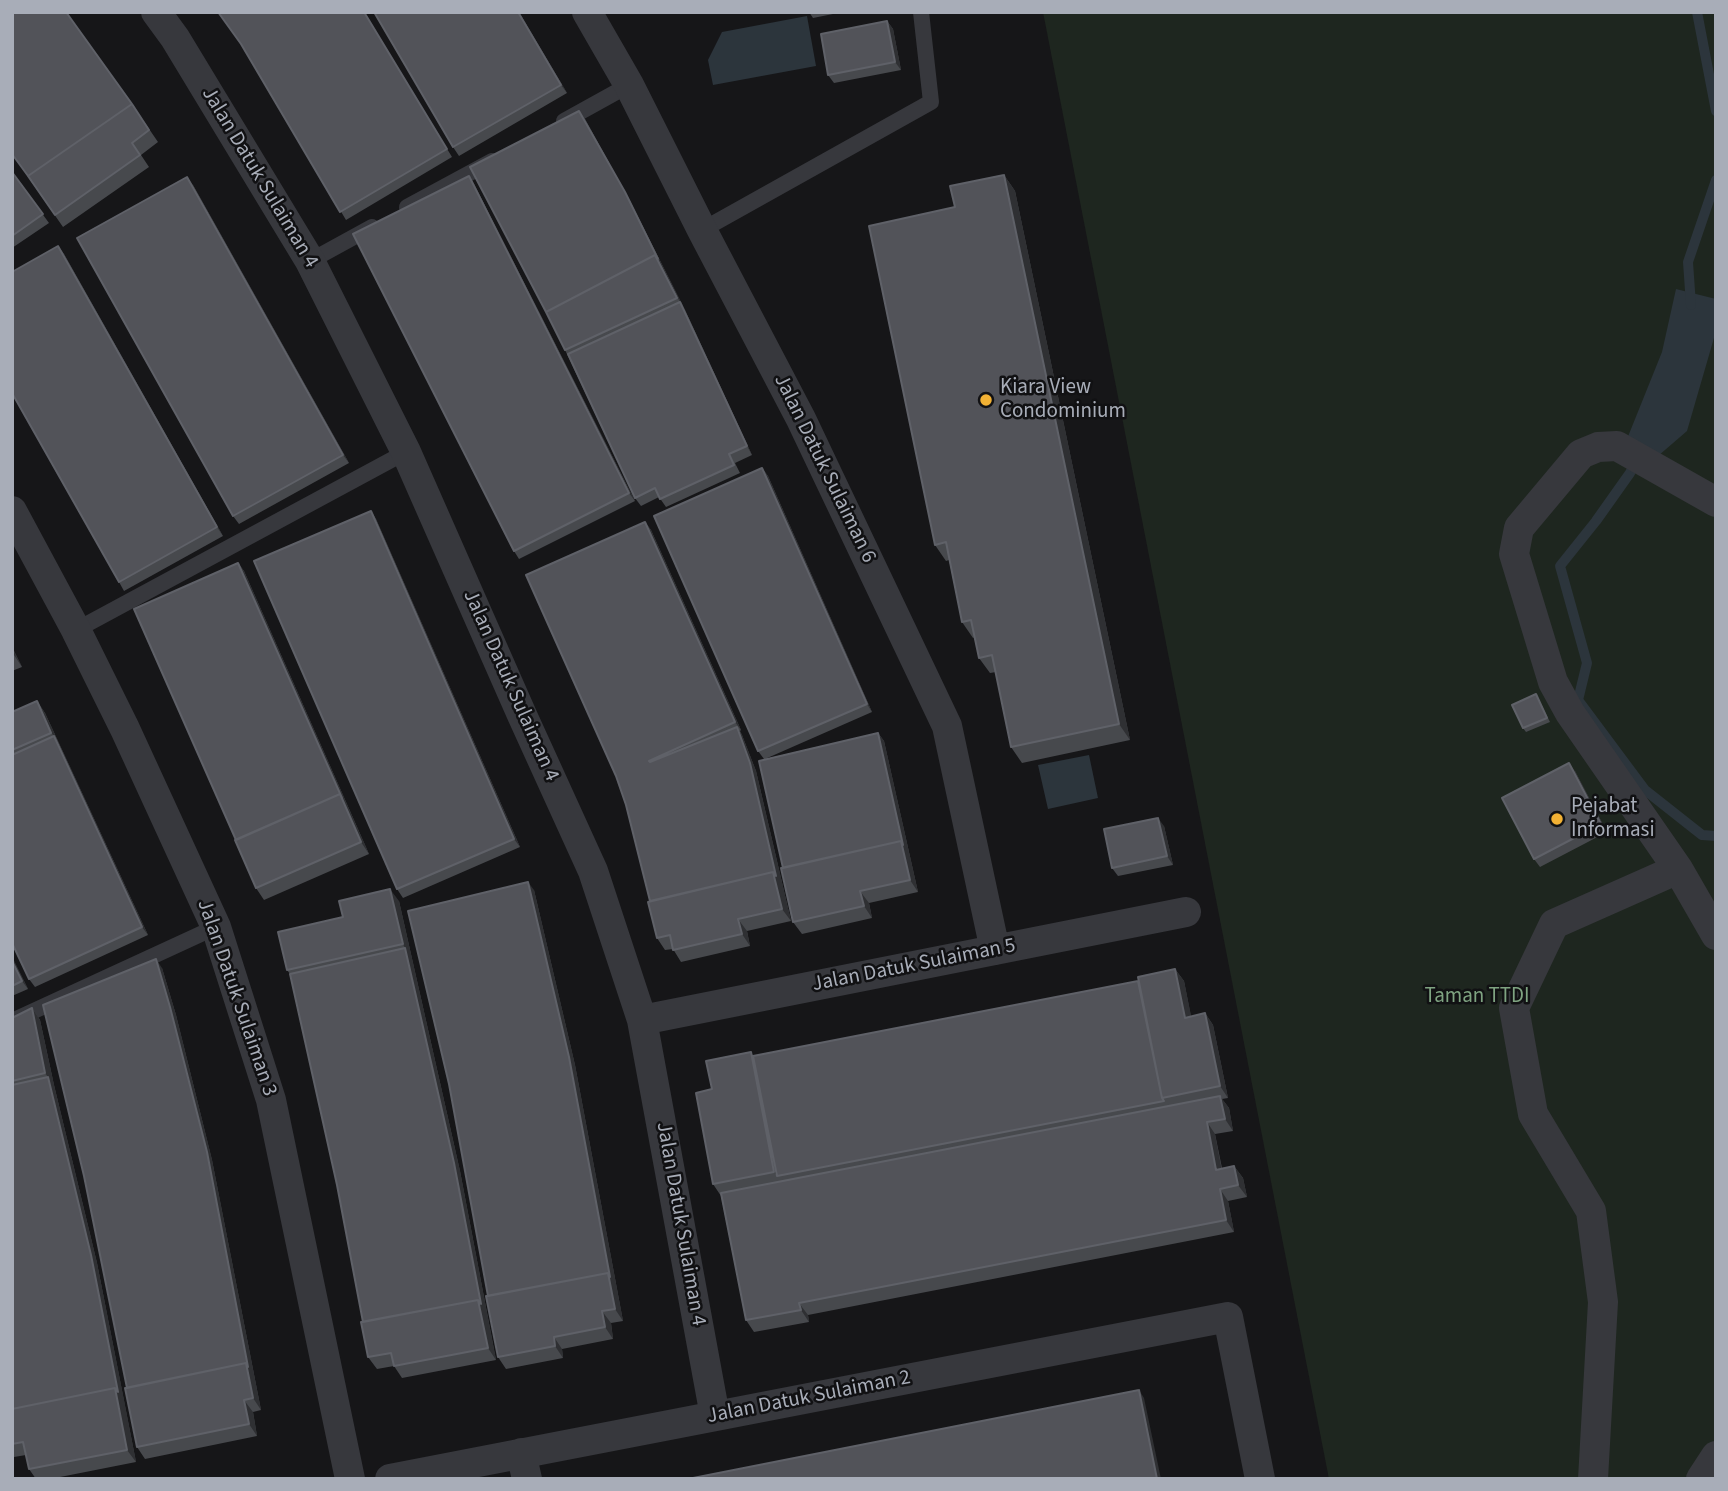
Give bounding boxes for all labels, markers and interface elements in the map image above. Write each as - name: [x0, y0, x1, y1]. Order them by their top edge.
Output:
- street label: Jalan Datuk Sulaiman 4: [195, 83, 323, 273]
- street label: Jalan Datuk Sulaiman 6: [767, 371, 881, 567]
- place label: Kiara View Condominium: [1000, 375, 1126, 425]
- marker: Kiara View Condominium: [978, 392, 994, 408]
- street label: Jalan Datuk Sulaiman 4: [457, 587, 563, 785]
- place label: Pejabat Informasi: [1571, 794, 1655, 844]
- marker: Pejabat Informasi: [1549, 811, 1565, 827]
- street label: Jalan Datuk Sulaiman 3: [190, 896, 282, 1100]
- street label: Jalan Datuk Sulaiman 5: [810, 934, 1018, 998]
- park label: Taman TTDI: [1425, 984, 1529, 1010]
- street label: Jalan Datuk Sulaiman 4: [650, 1120, 710, 1328]
- street label: Jalan Datuk Sulaiman 2: [705, 1366, 913, 1430]

